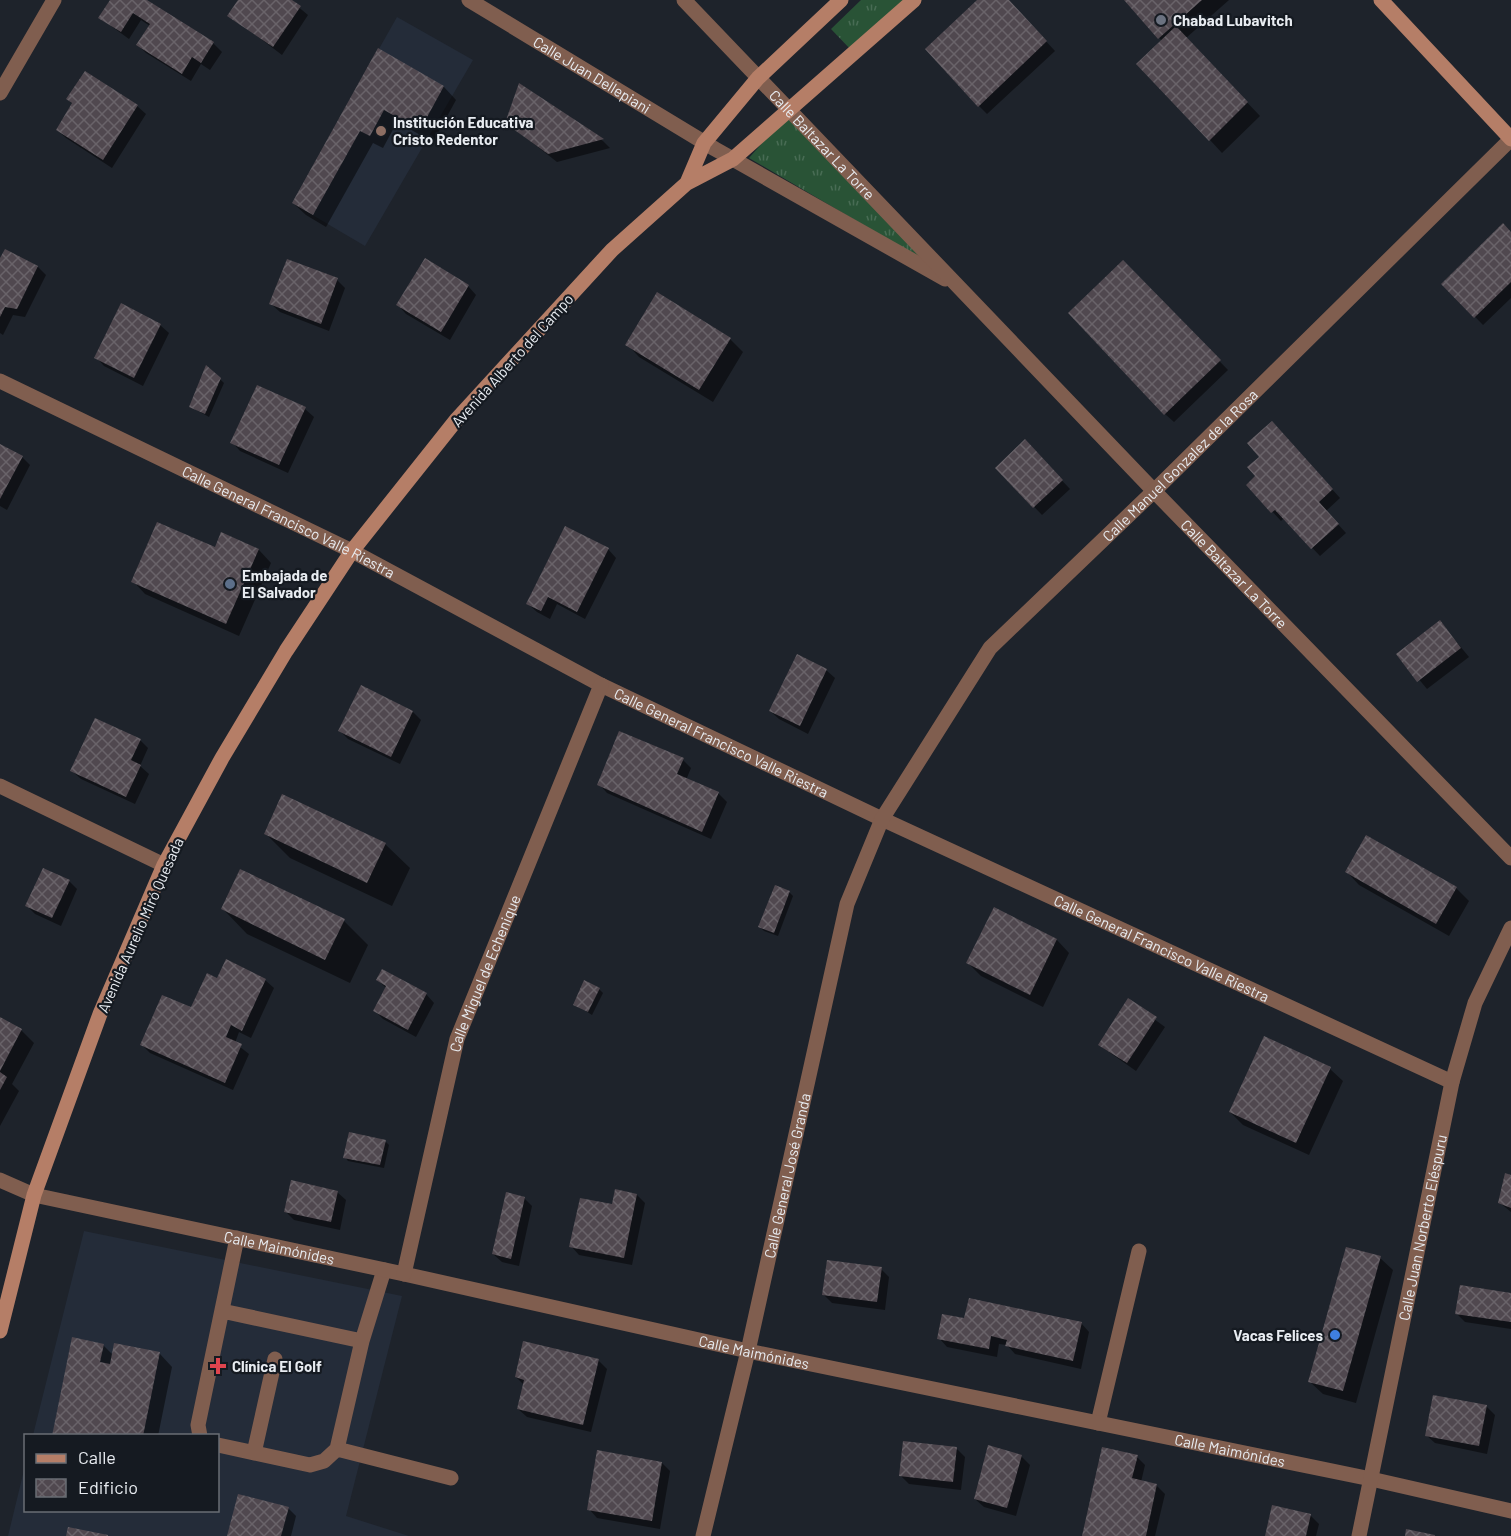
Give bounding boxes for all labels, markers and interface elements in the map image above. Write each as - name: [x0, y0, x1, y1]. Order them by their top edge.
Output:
- place label: Chabad Lubavitch: [1173, 11, 1293, 29]
- marker: Chabad Lubavitch: [1154, 13, 1168, 27]
- street label: Calle Juan Dellepiani: [530, 32, 654, 117]
- street label: Calle Baltazar La Torre: [766, 86, 879, 203]
- place label: Institución Educativa Cristo Redentor: [393, 113, 534, 148]
- marker: Institución Educativa Cristo Redentor: [374, 124, 388, 138]
- street label: Avenida Alberto del Campo: [447, 290, 577, 430]
- street label: Calle Manuel Gonzalez de la Rosa: [1098, 385, 1261, 545]
- street label: Calle General Francisco Valle Riestra: [179, 461, 398, 581]
- street label: Calle Baltazar La Torre: [1177, 515, 1291, 632]
- place label: Embajada de El Salvador: [242, 566, 328, 601]
- marker: Embajada de El Salvador: [223, 577, 237, 591]
- street label: Calle General Francisco Valle Riestra: [611, 684, 831, 801]
- street label: Avenida Aurelio Miró Quesada: [93, 835, 187, 1015]
- street label: Calle General Francisco Valle Riestra: [1051, 891, 1272, 1005]
- street label: Calle Miguel de Echenique: [445, 892, 524, 1054]
- street label: Calle General José Granda: [760, 1091, 814, 1260]
- street label: Calle Juan Norberto Eléspuru: [1394, 1133, 1450, 1322]
- street label: Calle Maimónides: [222, 1227, 336, 1268]
- place label: Vacas Felices: [1233, 1326, 1323, 1344]
- marker: Vacas Felices: [1328, 1328, 1342, 1342]
- street label: Calle Maimónides: [697, 1331, 811, 1372]
- marker: Clínica El Golf: [209, 1357, 227, 1375]
- place label: Clínica El Golf: [232, 1357, 322, 1375]
- street label: Calle Maimónides: [1173, 1430, 1287, 1470]
- legend: [24, 1434, 219, 1512]
- text: Calle: [78, 1446, 116, 1468]
- text: Edificio: [78, 1476, 138, 1498]

